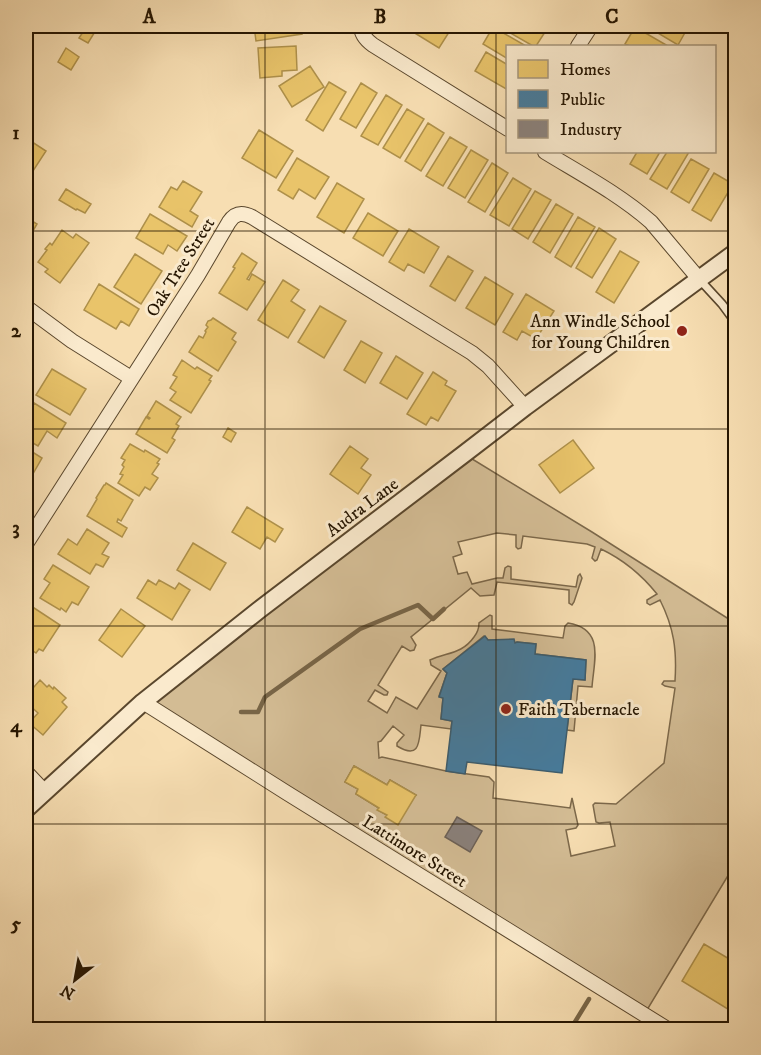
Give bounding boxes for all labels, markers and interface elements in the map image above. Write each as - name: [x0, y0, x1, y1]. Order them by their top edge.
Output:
- text: A: [142, 5, 157, 30]
- text: B: [374, 5, 386, 30]
- text: C: [605, 5, 619, 30]
- legend: [506, 45, 716, 153]
- text: Homes: [560, 59, 611, 81]
- text: Public: [560, 89, 606, 111]
- text: Industry: [560, 119, 622, 141]
- text: 1: [12, 121, 20, 146]
- street label: Oak Tree Street: [142, 214, 220, 321]
- place label: Ann Windle School for Young Children: [530, 311, 671, 354]
- text: 2: [11, 319, 22, 344]
- marker: Ann Windle School for Young Children: [675, 324, 689, 338]
- street label: Audra Lane: [322, 474, 403, 542]
- text: 3: [12, 516, 20, 541]
- place label: Faith Tabernacle: [518, 699, 640, 721]
- marker: Faith Tabernacle: [499, 702, 513, 716]
- text: 4: [10, 714, 23, 739]
- street label: Lattimore Street: [358, 811, 471, 893]
- text: 5: [10, 912, 21, 937]
- north arrow: [45, 950, 105, 1010]
- text: N: [57, 980, 79, 1004]

